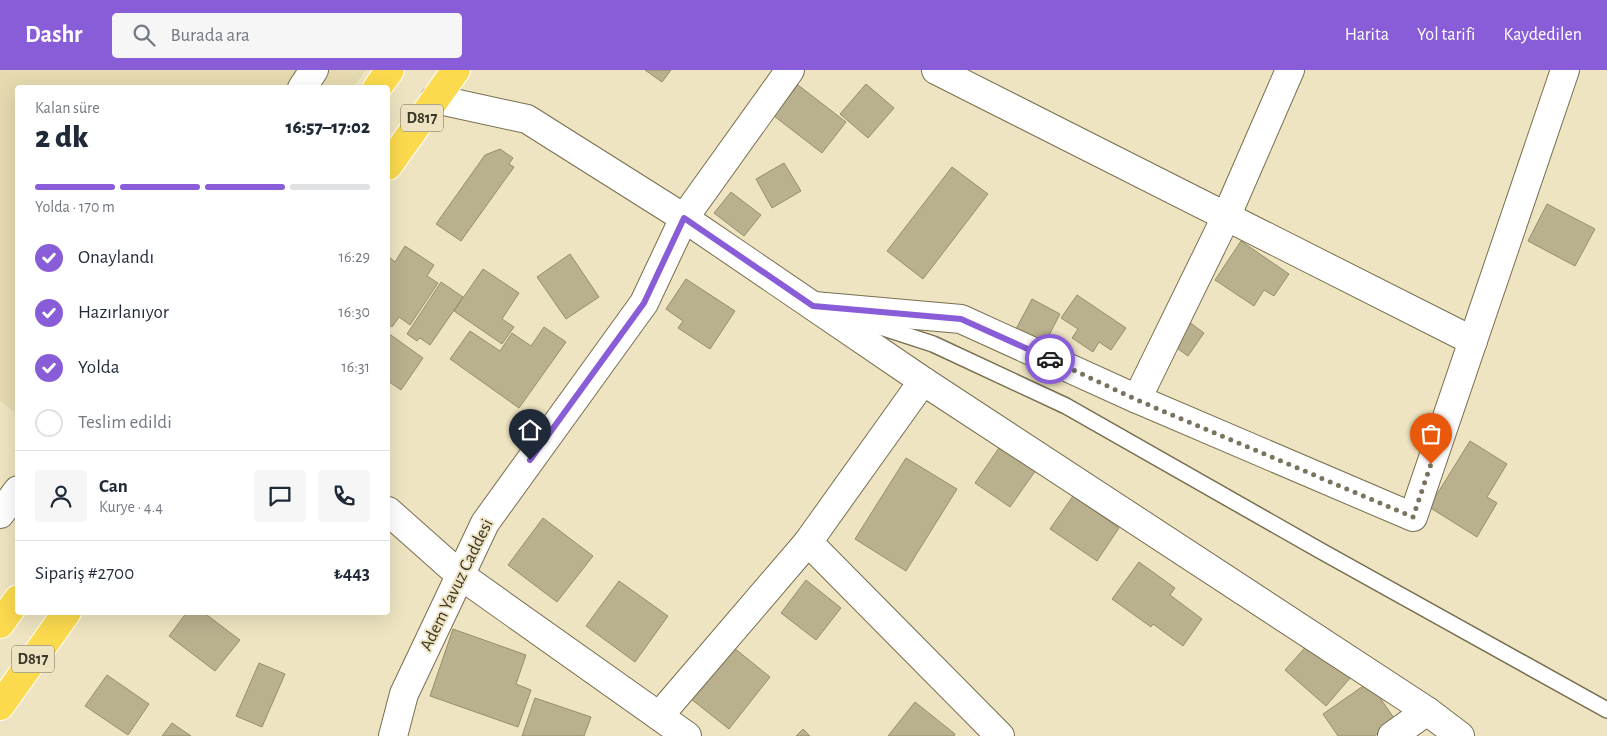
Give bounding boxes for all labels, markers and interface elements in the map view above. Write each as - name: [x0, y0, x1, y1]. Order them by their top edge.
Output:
- search box: [112, 13, 462, 58]
- icon: search: [130, 21, 158, 49]
- text: Dashr: [25, 23, 82, 47]
- text: Burada ara: [170, 26, 250, 45]
- text: Harita: [1345, 26, 1389, 44]
- text: Yol tarifi: [1417, 26, 1475, 44]
- text: Kaydedilen: [1503, 26, 1582, 44]
- text: Kalan süre: [35, 100, 100, 116]
- road number: D817: [401, 104, 443, 132]
- text: 16:57–17:02: [285, 118, 370, 137]
- text: 2 dk: [35, 121, 88, 153]
- text: Yolda · 170 m: [35, 199, 115, 215]
- icon: check: [35, 244, 63, 272]
- text: Onaylandı: [78, 248, 154, 267]
- text: 16:29: [339, 249, 370, 265]
- icon: check: [35, 299, 63, 327]
- text: Hazırlanıyor: [78, 303, 169, 322]
- text: 16:30: [338, 304, 370, 320]
- courier: [1025, 334, 1075, 384]
- icon: car: [1036, 345, 1064, 373]
- icon: check: [35, 354, 63, 382]
- text: Yolda: [78, 358, 119, 377]
- text: 16:31: [341, 359, 370, 375]
- pin: [509, 409, 551, 460]
- text: Teslim edildi: [78, 413, 172, 432]
- pin: [1410, 413, 1452, 464]
- icon: home: [516, 416, 544, 444]
- icon: bag: [1417, 420, 1445, 448]
- button: person: [35, 470, 87, 522]
- button: chat: [254, 470, 306, 522]
- button: phone: [318, 470, 370, 522]
- text: Can: [99, 477, 128, 496]
- text: Kurye · 4.4: [99, 499, 163, 515]
- street label: Adem Yavuz Caddesi: [417, 516, 497, 654]
- text: Sipariş #2700: [35, 564, 134, 583]
- text: ₺443: [334, 564, 370, 583]
- road number: D817: [12, 646, 54, 672]

